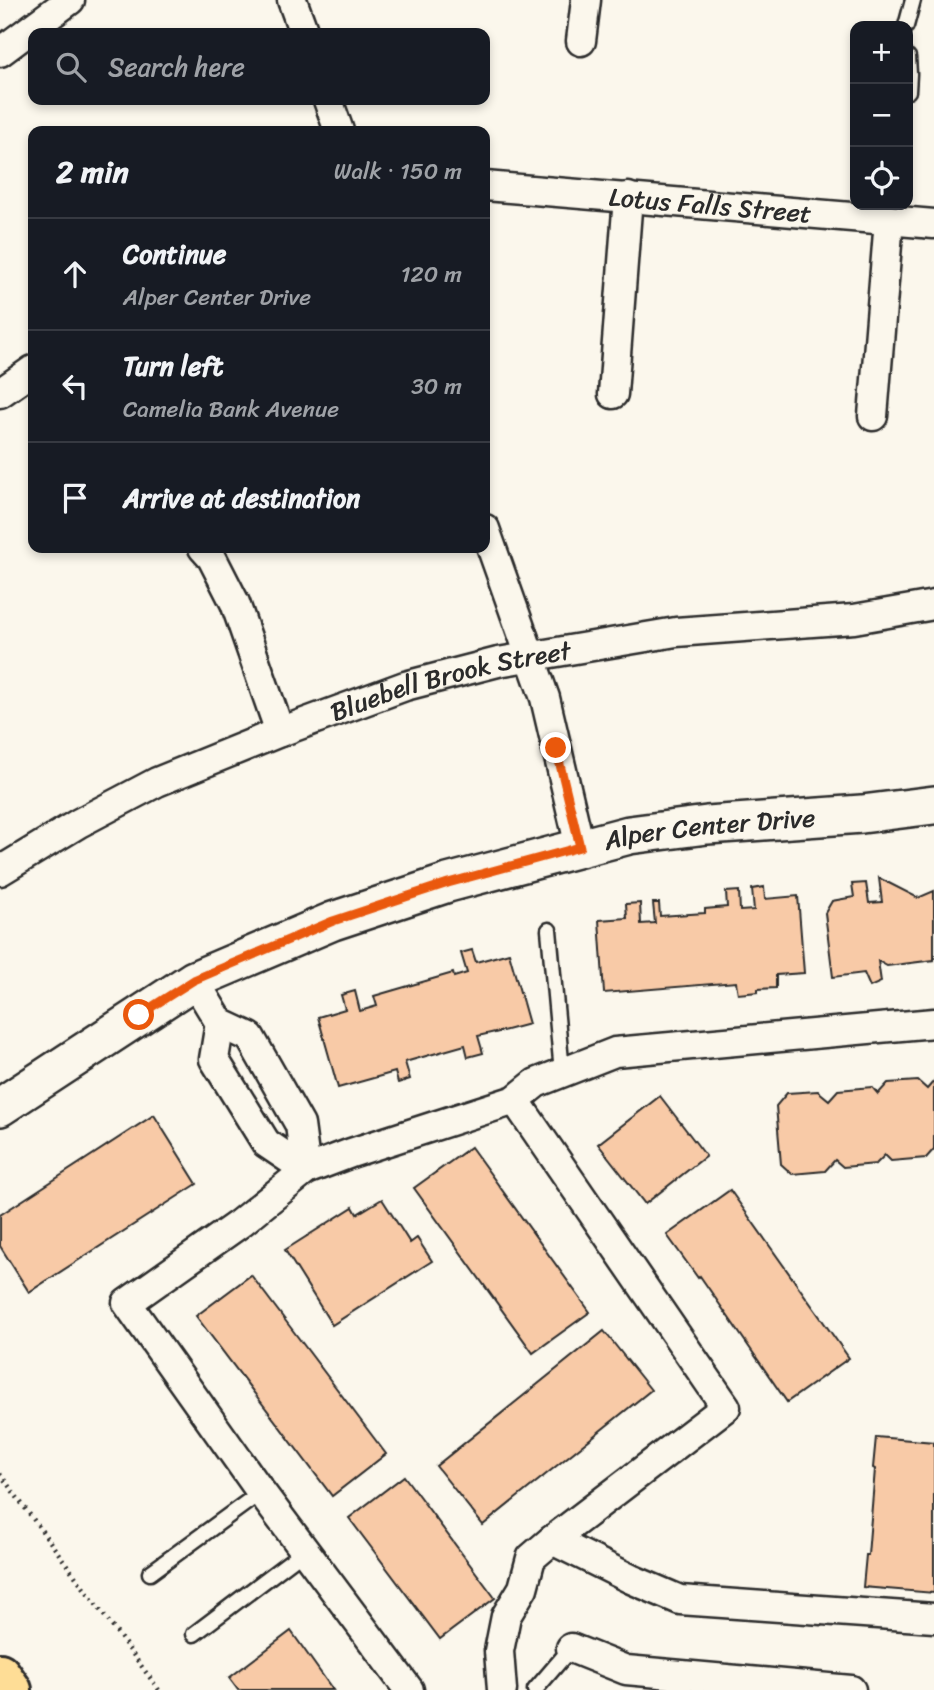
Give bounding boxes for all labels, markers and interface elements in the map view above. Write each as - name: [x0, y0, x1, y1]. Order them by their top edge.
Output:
- map controls: [850, 21, 913, 210]
- button: +: [850, 21, 913, 84]
- search box: [28, 28, 490, 105]
- text: Search here: [108, 44, 245, 90]
- icon: search: [52, 48, 90, 86]
- button: −: [850, 84, 913, 147]
- text: 2 min: [56, 145, 129, 199]
- button: locate: [850, 147, 913, 210]
- text: Walk · 150 m: [334, 151, 462, 192]
- street label: Lotus Falls Street: [607, 174, 813, 237]
- text: Continue: [123, 231, 226, 277]
- text: 120 m: [401, 254, 462, 295]
- icon: ahead: [56, 255, 94, 293]
- text: Alper Center Drive: [123, 277, 311, 318]
- text: Turn left: [123, 343, 223, 389]
- text: 30 m: [411, 366, 462, 407]
- icon: left: [56, 367, 94, 405]
- text: Camelia Bank Avenue: [123, 389, 339, 430]
- text: Arrive at destination: [123, 475, 360, 521]
- icon: arrive: [56, 479, 94, 517]
- street label: Bluebell Brook Street: [323, 627, 576, 735]
- route end: [540, 732, 571, 763]
- street label: Alper Center Drive: [597, 794, 817, 864]
- route start: [123, 999, 154, 1030]

